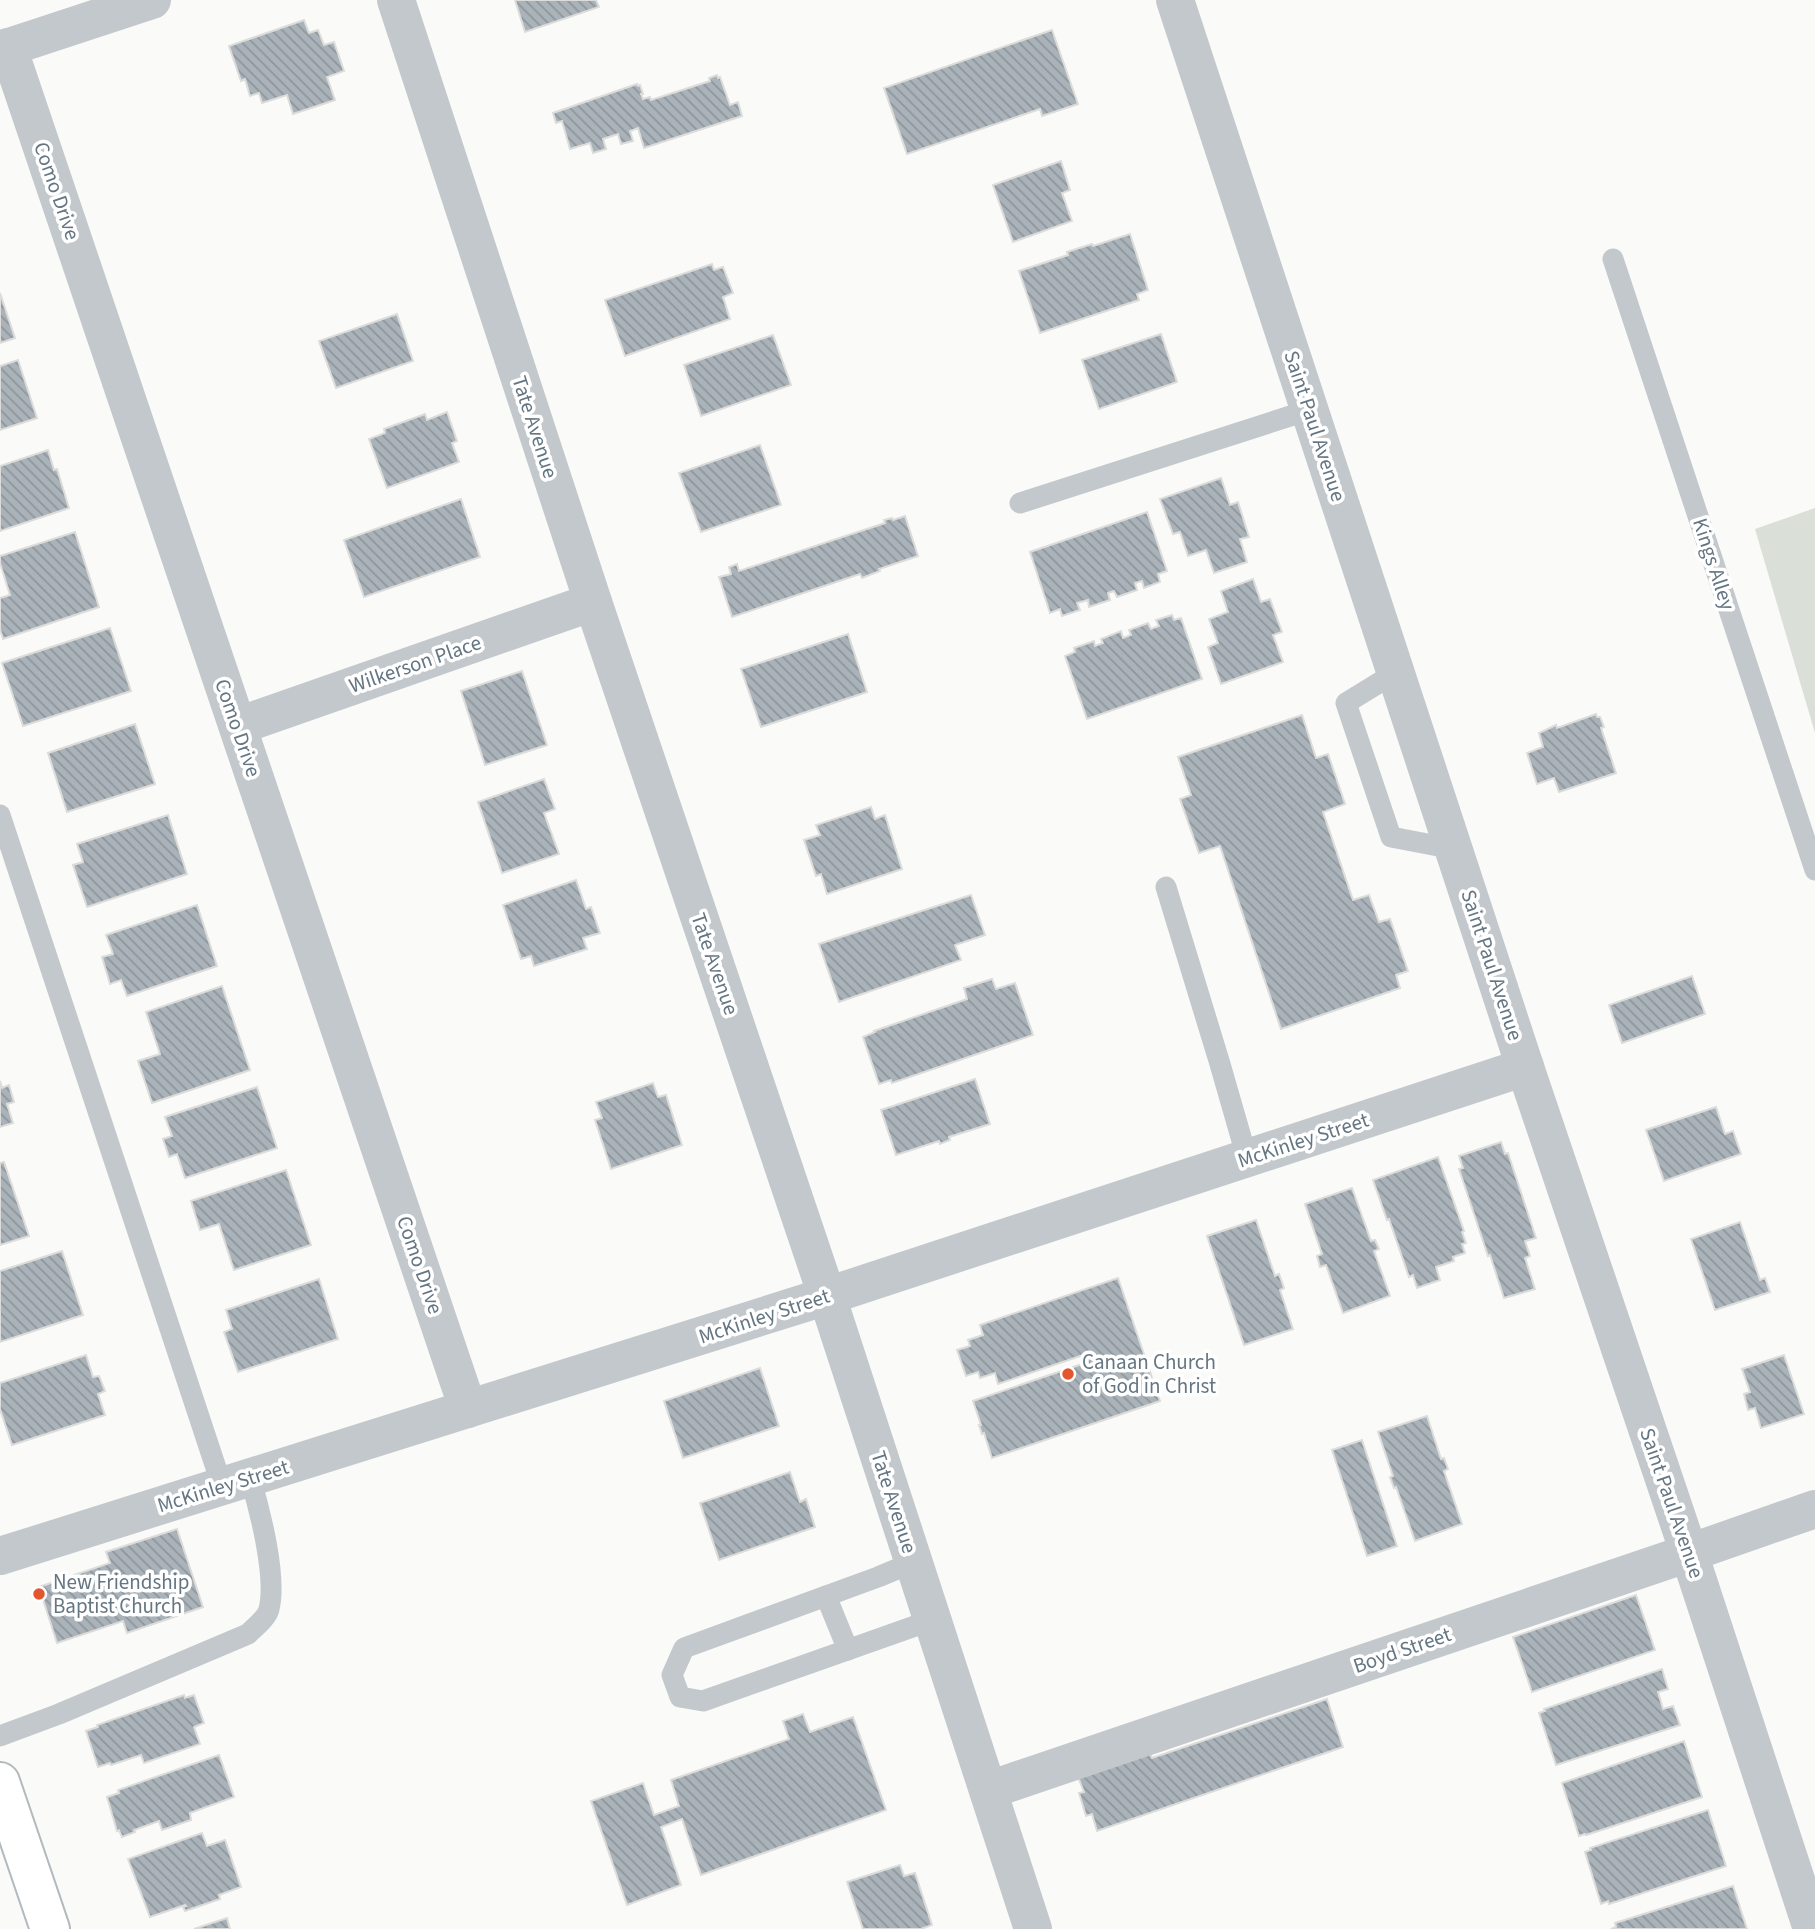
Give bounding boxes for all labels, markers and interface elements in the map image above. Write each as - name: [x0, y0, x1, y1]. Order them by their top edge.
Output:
- street label: Como Drive: [26, 138, 88, 244]
- street label: Saint Paul Avenue: [1276, 347, 1354, 505]
- street label: Tate Avenue: [504, 372, 566, 482]
- street label: Kings Alley: [1685, 514, 1743, 614]
- street label: Wilkerson Place: [345, 627, 485, 701]
- street label: Como Drive: [207, 675, 269, 781]
- street label: Saint Paul Avenue: [1453, 886, 1531, 1044]
- street label: Tate Avenue: [684, 909, 746, 1019]
- street label: McKinley Street: [1234, 1105, 1372, 1175]
- street label: Como Drive: [389, 1212, 451, 1318]
- street label: McKinley Street: [695, 1281, 833, 1351]
- place label: Canaan Church of God in Christ: [1082, 1347, 1216, 1401]
- marker: Canaan Church of God in Christ: [1060, 1366, 1076, 1382]
- street label: Saint Paul Avenue: [1632, 1424, 1712, 1582]
- street label: Tate Avenue: [863, 1447, 925, 1557]
- street label: McKinley Street: [154, 1452, 292, 1520]
- place label: New Friendship Baptist Church: [53, 1567, 189, 1621]
- marker: New Friendship Baptist Church: [31, 1586, 47, 1602]
- street label: Boyd Street: [1349, 1619, 1455, 1681]

